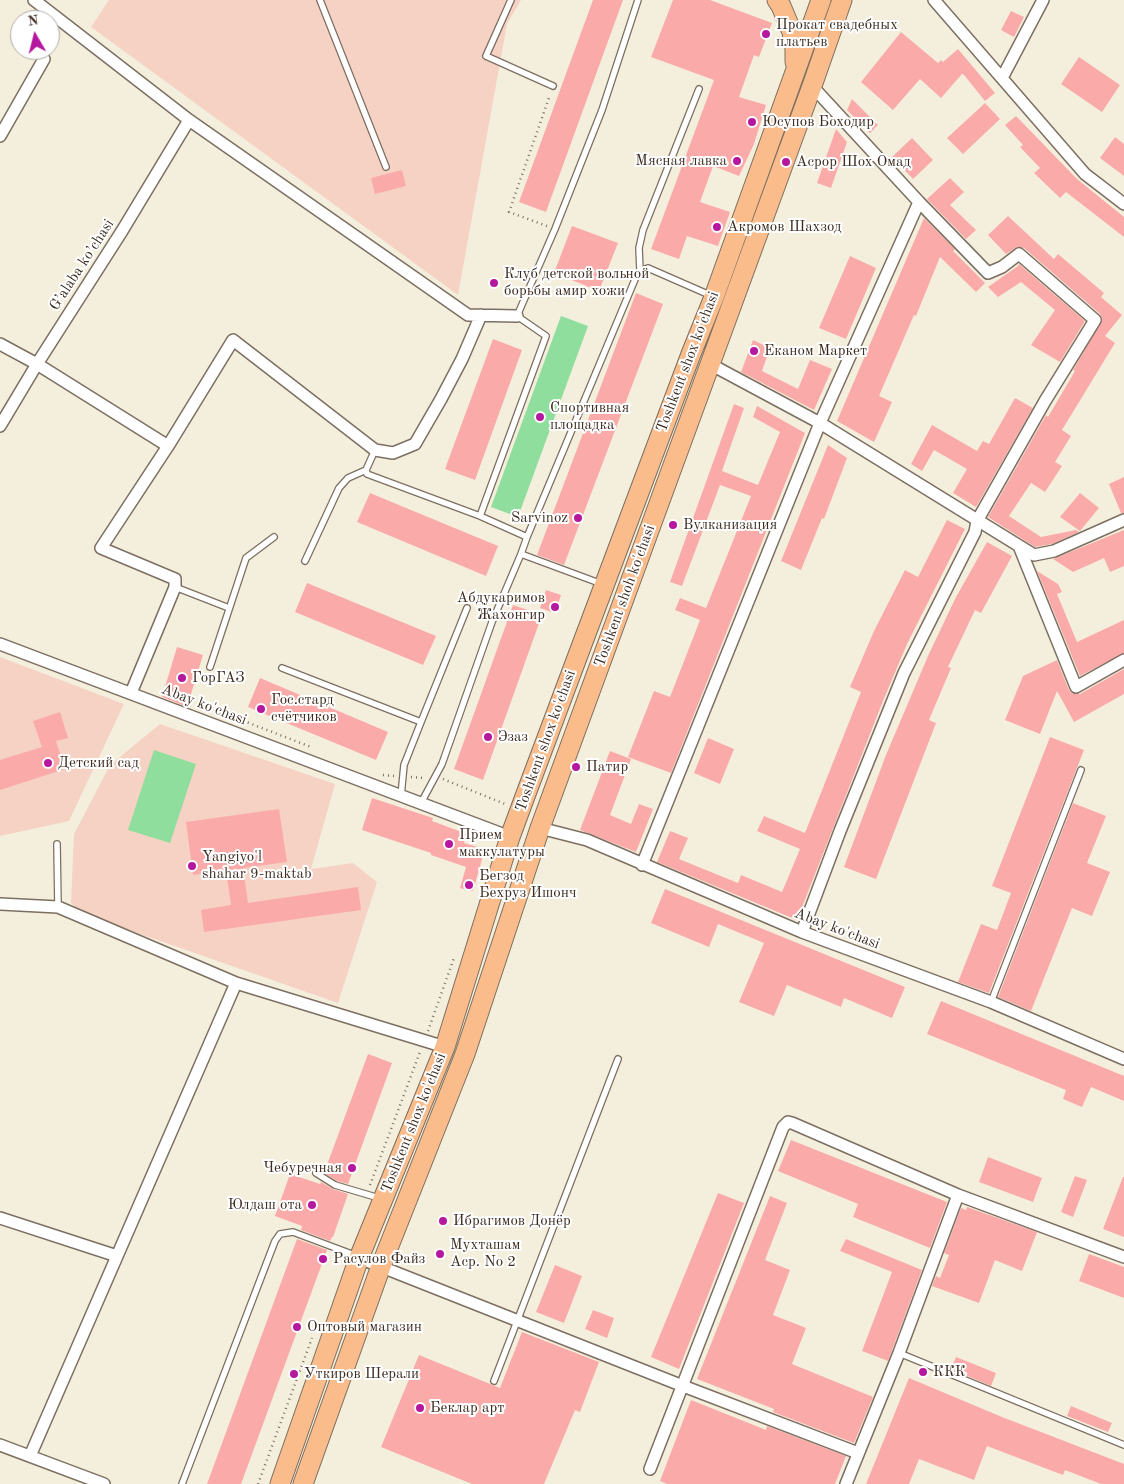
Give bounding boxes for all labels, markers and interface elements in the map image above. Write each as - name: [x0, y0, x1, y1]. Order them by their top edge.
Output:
- north arrow: [10, 10, 60, 60]
- text: N: [27, 13, 39, 29]
- place label: Прокат свадебных платьев: [776, 16, 898, 51]
- marker: Прокат свадебных платьев: [760, 28, 772, 40]
- place label: Юсупов Боходир: [762, 113, 874, 131]
- marker: Юсупов Боходир: [746, 116, 758, 128]
- place label: Мясная лавка: [635, 152, 727, 170]
- place label: Асрор Шох Омад: [796, 153, 911, 171]
- marker: Мясная лавка: [731, 155, 743, 167]
- marker: Асрор Шох Омад: [780, 156, 792, 168]
- street label: G’alaba ko’chasi: [46, 216, 118, 314]
- place label: Акромов Шахзод: [727, 218, 841, 236]
- marker: Акромов Шахзод: [711, 221, 723, 233]
- place label: Клуб детской вольной борьбы амир хожи: [504, 265, 649, 300]
- marker: Клуб детской вольной борьбы амир хожи: [488, 277, 500, 289]
- street label: Toshkent shox ko'chasi: [653, 289, 723, 435]
- place label: Еканом Маркет: [764, 342, 867, 360]
- marker: Еканом Маркет: [748, 345, 760, 357]
- place label: Спортивная площадка: [550, 399, 629, 434]
- marker: Спортивная площадка: [534, 411, 546, 423]
- place label: Sarvinoz: [511, 509, 568, 527]
- marker: Sarvinoz: [572, 512, 584, 524]
- place label: Вулканизация: [683, 516, 777, 534]
- marker: Вулканизация: [667, 519, 679, 531]
- street label: Toshkent shoh ko'chasi: [591, 522, 659, 670]
- place label: Абдукаримов Жахонгир: [457, 589, 545, 624]
- marker: Абдукаримов Жахонгир: [549, 601, 561, 613]
- street label: Toshkent shox ko'chasi: [512, 668, 580, 814]
- place label: ГорГАЗ: [192, 669, 245, 687]
- marker: ГорГАЗ: [176, 672, 188, 684]
- street label: Abay ko'chasi: [159, 680, 249, 730]
- place label: Гос.стард счётчиков: [271, 691, 337, 726]
- marker: Гос.стард счётчиков: [255, 703, 267, 715]
- place label: Эзаз: [498, 728, 528, 746]
- marker: Эзаз: [482, 731, 494, 743]
- place label: Детский сад: [58, 754, 139, 772]
- marker: Детский сад: [42, 757, 54, 769]
- place label: Патир: [586, 758, 628, 776]
- marker: Патир: [570, 761, 582, 773]
- place label: Прием маккулатуры: [459, 826, 545, 861]
- marker: Прием маккулатуры: [443, 838, 455, 850]
- place label: Yangiyo'l shahar 9-maktab: [202, 848, 312, 883]
- marker: Yangiyo'l shahar 9-maktab: [186, 860, 198, 872]
- place label: Бегзод Бехруз Ишонч: [479, 867, 577, 902]
- marker: Бегзод Бехруз Ишонч: [463, 879, 475, 891]
- street label: Abay ko'chasi: [792, 904, 882, 954]
- street label: Toshkent shox ko'chasi: [378, 1050, 450, 1196]
- place label: Чебуречная: [263, 1159, 342, 1177]
- marker: Чебуречная: [346, 1162, 358, 1174]
- place label: Юлдаш ота: [228, 1196, 302, 1214]
- marker: Юлдаш ота: [306, 1199, 318, 1211]
- place label: Ибрагимов Донёр: [453, 1212, 571, 1230]
- marker: Ибрагимов Донёр: [437, 1215, 449, 1227]
- place label: Мухташам Аср. No 2: [450, 1236, 520, 1271]
- marker: Мухташам Аср. No 2: [434, 1248, 446, 1260]
- place label: Расулов Файз: [333, 1250, 425, 1268]
- marker: Расулов Файз: [317, 1253, 329, 1265]
- place label: Оптовый магазин: [307, 1318, 422, 1336]
- marker: Оптовый магазин: [291, 1321, 303, 1333]
- place label: ККК: [933, 1363, 966, 1381]
- place label: Уткиров Шерали: [304, 1365, 419, 1383]
- marker: ККК: [917, 1366, 929, 1378]
- marker: Уткиров Шерали: [288, 1368, 300, 1380]
- place label: Беклар арт: [430, 1399, 504, 1417]
- marker: Беклар арт: [414, 1402, 426, 1414]

